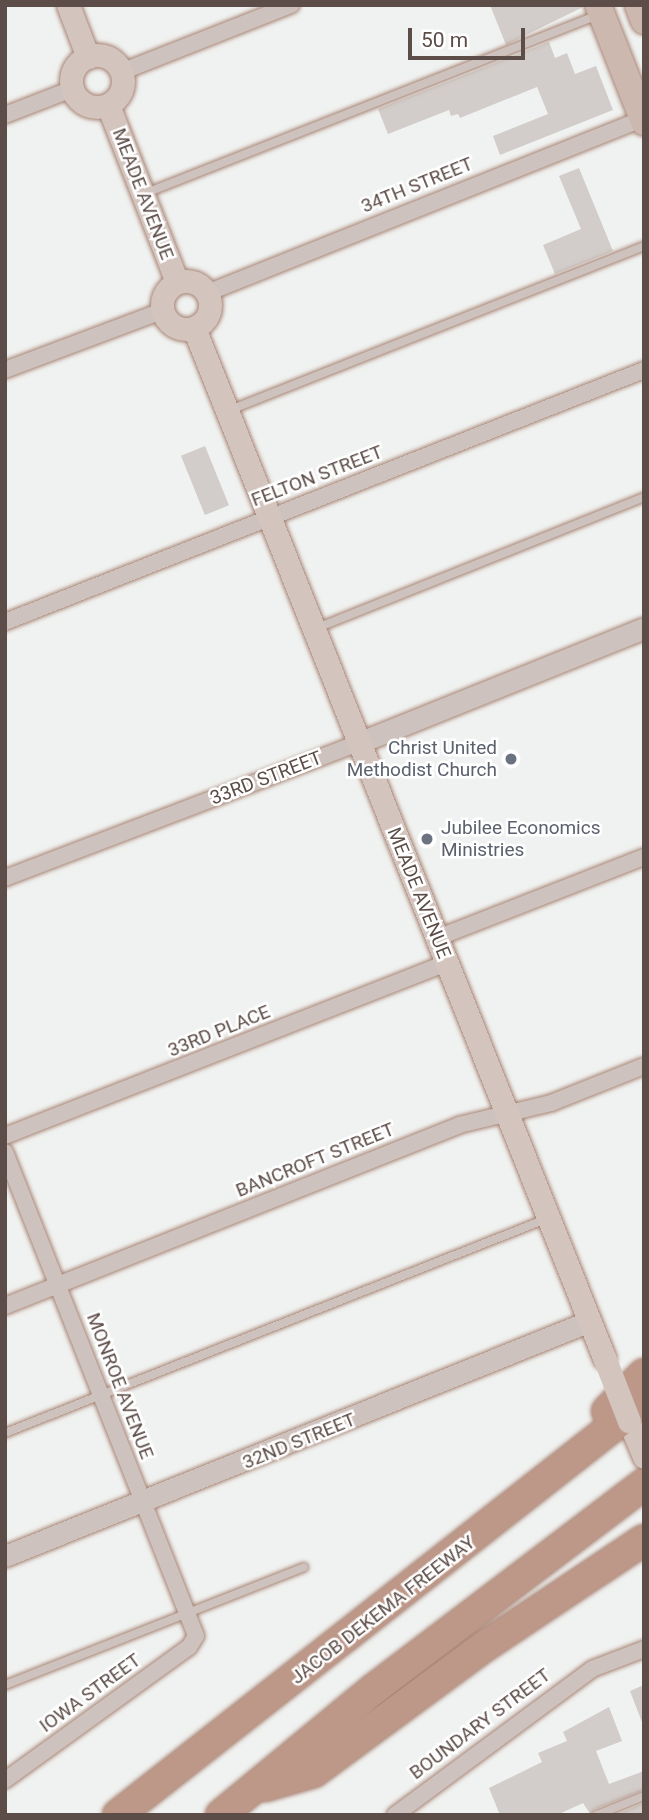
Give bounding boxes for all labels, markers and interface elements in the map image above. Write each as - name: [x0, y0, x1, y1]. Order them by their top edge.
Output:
- scale bar: [411, 14, 528, 58]
- text: 50 m: [421, 28, 468, 52]
- street label: MEADE AVENUE: [107, 125, 179, 263]
- street label: 34TH STREET: [358, 152, 476, 218]
- street label: FELTON STREET: [248, 440, 386, 512]
- place label: Christ United Methodist Church: [347, 737, 497, 781]
- street label: 33RD STREET: [207, 746, 325, 810]
- marker: Christ United Methodist Church: [503, 751, 519, 767]
- place label: Jubilee Economics Ministries: [441, 817, 600, 861]
- street label: MEADE AVENUE: [382, 824, 456, 962]
- marker: Jubilee Economics Ministries: [419, 831, 435, 847]
- street label: 33RD PLACE: [165, 1000, 273, 1062]
- street label: BANCROFT STREET: [232, 1118, 398, 1202]
- street label: MONROE AVENUE: [82, 1310, 158, 1462]
- street label: 32ND STREET: [239, 1408, 359, 1474]
- street label: JACOB DEKEMA FREEWAY: [286, 1531, 480, 1689]
- street label: IOWA STREET: [35, 1649, 145, 1737]
- street label: BOUNDARY STREET: [405, 1664, 555, 1784]

